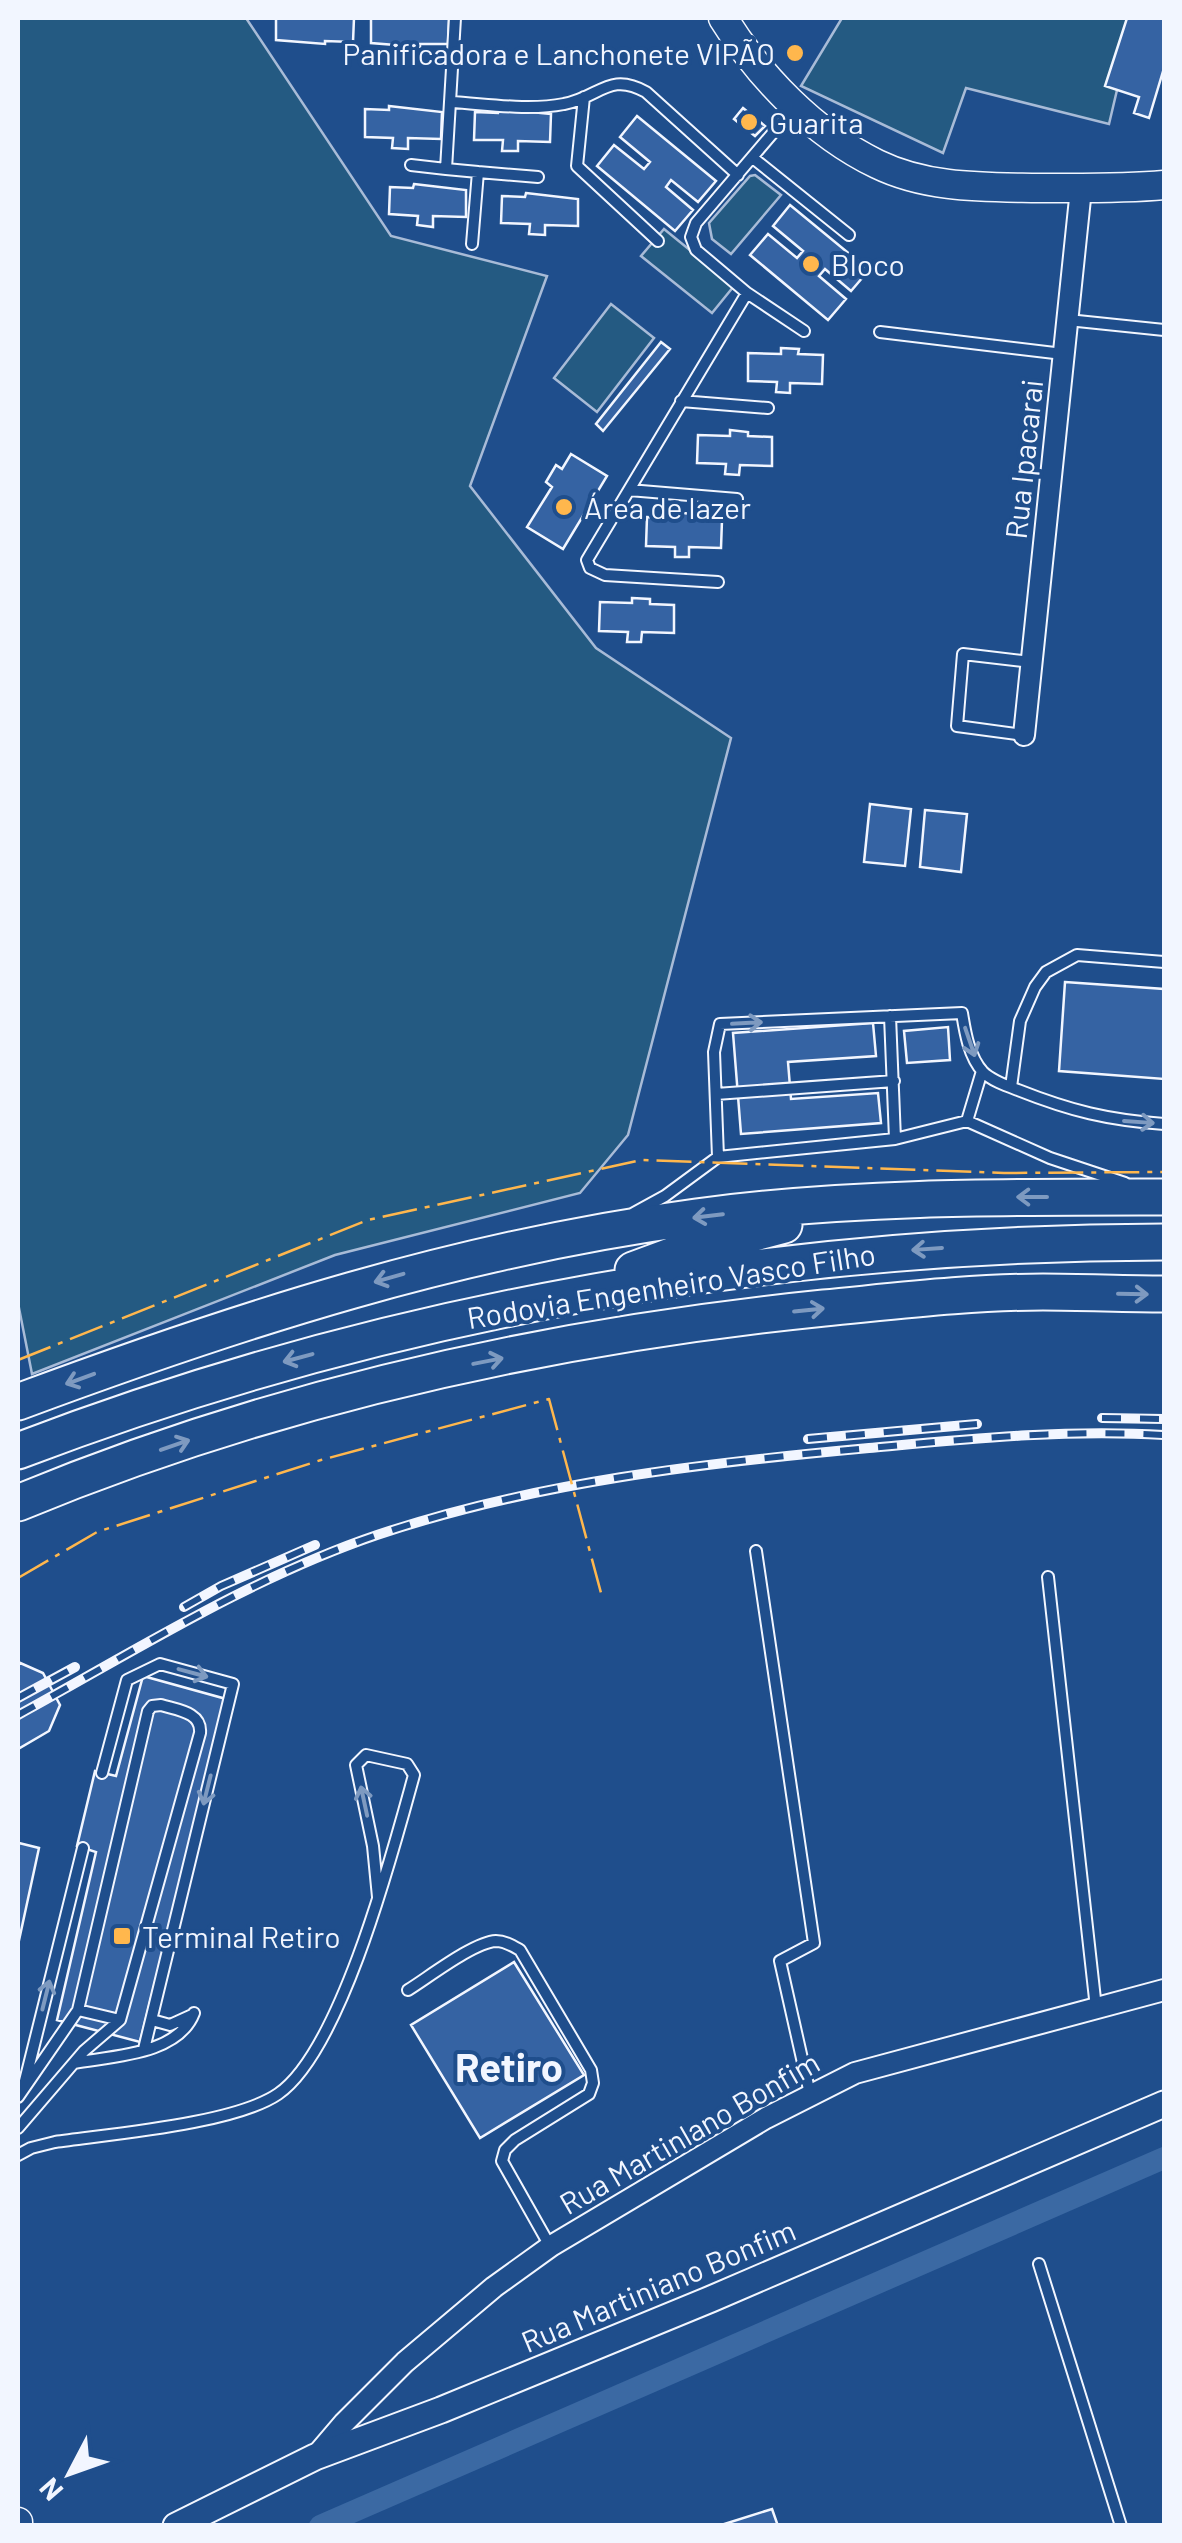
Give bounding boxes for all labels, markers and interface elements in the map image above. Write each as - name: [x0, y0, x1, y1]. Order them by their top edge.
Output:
- place label: Panificadora e Lanchonete VIPÃO: [343, 35, 775, 71]
- marker: Panificadora e Lanchonete VIPÃO: [784, 42, 806, 64]
- place label: Guarita: [769, 104, 864, 140]
- marker: Guarita: [738, 111, 760, 133]
- place label: Bloco: [831, 246, 905, 282]
- marker: Bloco: [800, 253, 822, 275]
- street label: Rua Ipacarai: [997, 377, 1049, 541]
- place label: Área de lazer: [584, 489, 751, 525]
- marker: Área de lazer: [553, 496, 575, 518]
- one-way arrow: [730, 1013, 762, 1032]
- one-way arrow: [962, 1026, 980, 1057]
- one-way arrow: [1122, 1113, 1154, 1132]
- one-way arrow: [1017, 1188, 1050, 1206]
- one-way arrow: [692, 1207, 724, 1226]
- street label: Rodovia Engenheiro Vasco Filho: [464, 1235, 878, 1335]
- one-way arrow: [912, 1240, 944, 1259]
- one-way arrow: [374, 1270, 405, 1288]
- one-way arrow: [1117, 1284, 1149, 1303]
- one-way arrow: [793, 1300, 825, 1319]
- one-way arrow: [283, 1350, 314, 1369]
- one-way arrow: [471, 1350, 503, 1369]
- one-way arrow: [65, 1371, 96, 1389]
- one-way arrow: [158, 1435, 190, 1453]
- one-way arrow: [177, 1665, 208, 1684]
- one-way arrow: [197, 1773, 215, 1805]
- one-way arrow: [354, 1786, 372, 1818]
- place label: Terminal Retiro: [142, 1918, 340, 1954]
- marker: Terminal Retiro: [111, 1925, 133, 1947]
- one-way arrow: [38, 1980, 56, 2012]
- district label: Retiro: [455, 2042, 563, 2090]
- street label: Rua Martinlano Bonfim: [553, 2043, 825, 2221]
- street label: Rua Martiniano Bonfim: [515, 2211, 801, 2359]
- north arrow: [20, 2423, 120, 2523]
- text: N: [31, 2472, 69, 2508]

